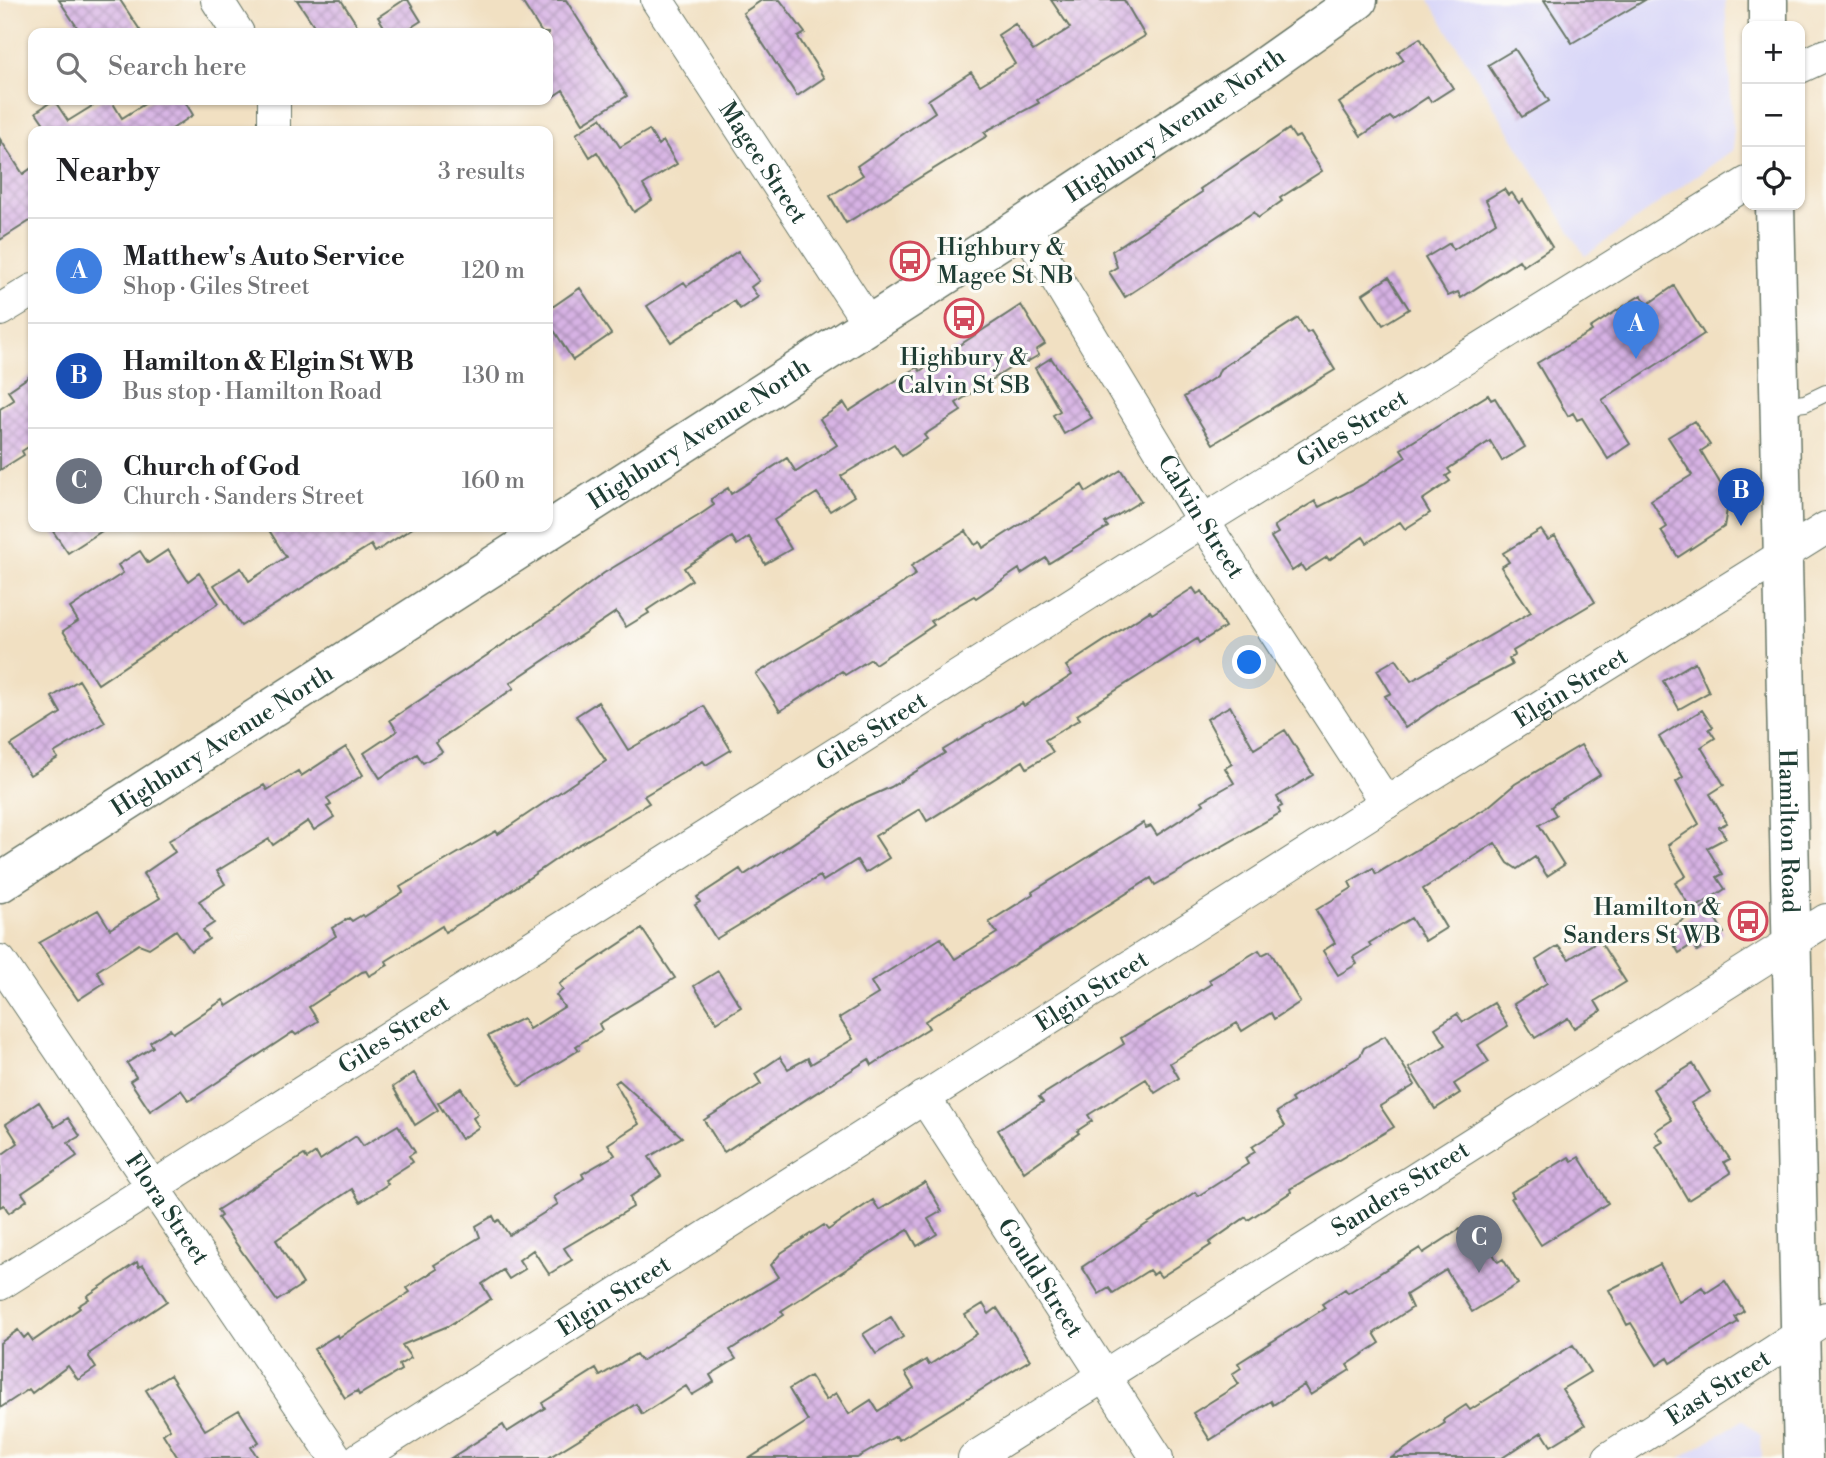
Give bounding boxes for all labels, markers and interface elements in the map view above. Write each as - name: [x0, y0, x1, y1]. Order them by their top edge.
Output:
- map controls: [1742, 21, 1805, 210]
- button: +: [1742, 21, 1805, 84]
- search box: [28, 28, 553, 105]
- street label: Highbury Avenue North: [1059, 42, 1292, 210]
- icon: search: [52, 48, 90, 86]
- text: Search here: [108, 51, 247, 83]
- button: −: [1742, 84, 1805, 147]
- street label: Magee Street: [712, 96, 814, 230]
- button: locate: [1742, 147, 1805, 210]
- text: Nearby: [56, 153, 160, 191]
- text: 3 results: [438, 158, 525, 186]
- place label: Highbury & Magee St NB: [937, 233, 1074, 291]
- bus stop icon: Highbury & Magee St NB: [889, 240, 931, 282]
- text: Matthew's Auto Service: [123, 241, 405, 273]
- text: A: [71, 257, 87, 285]
- text: 120 m: [461, 257, 525, 285]
- text: Shop · Giles Street: [123, 273, 310, 301]
- bus stop icon: Highbury & Calvin St SB: [943, 297, 985, 339]
- pin: A: [1613, 301, 1659, 359]
- place label: Highbury & Calvin St SB: [898, 343, 1030, 401]
- text: Hamilton & Elgin St WB: [123, 346, 414, 378]
- street label: Highbury Avenue North: [583, 352, 816, 517]
- text: B: [70, 362, 88, 390]
- text: 130 m: [462, 362, 525, 390]
- text: Bus stop · Hamilton Road: [123, 378, 382, 406]
- street label: Giles Street: [1291, 383, 1414, 475]
- street label: Calvin Street: [1150, 450, 1251, 585]
- text: Church of God: [123, 451, 300, 483]
- text: C: [71, 467, 87, 495]
- text: 160 m: [462, 467, 525, 495]
- pin: B: [1718, 468, 1764, 526]
- text: Church · Sanders Street: [123, 483, 364, 511]
- street label: Elgin Street: [1509, 641, 1634, 735]
- your location: [1232, 645, 1266, 679]
- street label: Highbury Avenue North: [106, 659, 339, 824]
- street label: Giles Street: [811, 686, 933, 778]
- street label: Hamilton Road: [1771, 748, 1805, 914]
- place label: Hamilton & Sanders St WB: [1563, 893, 1721, 951]
- bus stop icon: Hamilton & Sanders St WB: [1727, 900, 1769, 942]
- street label: Elgin Street: [1030, 944, 1155, 1039]
- street label: Giles Street: [333, 989, 456, 1082]
- street label: Sanders Street: [1326, 1135, 1476, 1244]
- street label: Flora Street: [118, 1147, 215, 1272]
- street label: Gould Street: [990, 1213, 1089, 1344]
- pin: C: [1456, 1215, 1502, 1273]
- street label: Elgin Street: [552, 1249, 677, 1344]
- street label: East Street: [1661, 1343, 1777, 1433]

